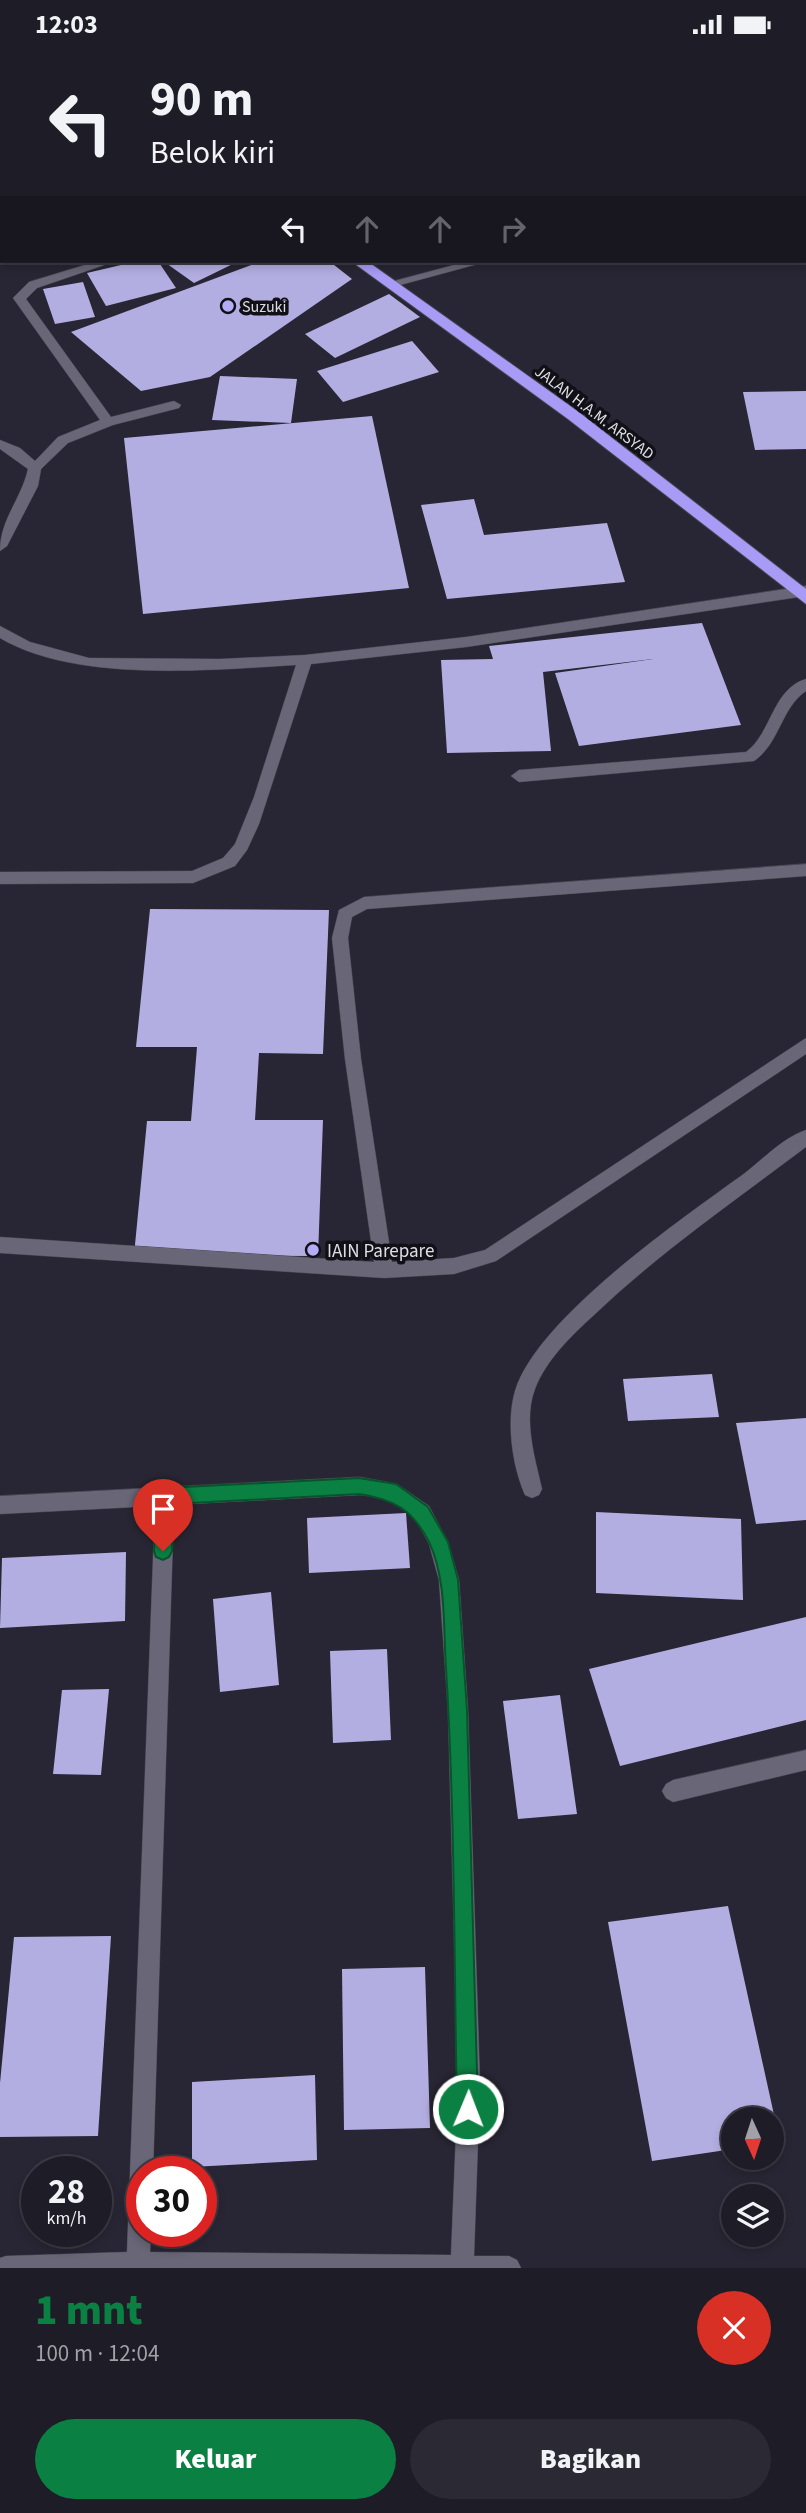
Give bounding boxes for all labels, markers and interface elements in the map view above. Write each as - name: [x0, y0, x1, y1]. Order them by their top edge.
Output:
- text: 12:03: [35, 6, 98, 43]
- text: 90 m: [150, 65, 254, 135]
- icon: left: [35, 77, 126, 168]
- text: Belok kiri: [150, 130, 275, 176]
- icon: left: [275, 210, 313, 248]
- icon: ahead: [348, 210, 386, 248]
- icon: ahead: [421, 210, 459, 248]
- icon: right: [494, 210, 532, 248]
- place label: Suzuki: [242, 296, 286, 318]
- marker: Suzuki: [220, 298, 236, 314]
- street label: JALAN H.A.M. ARSYAD: [530, 361, 659, 465]
- place label: IAIN Parepare: [327, 1238, 434, 1265]
- marker: IAIN Parepare: [305, 1242, 321, 1258]
- pin: [133, 1479, 193, 1551]
- icon: arrive: [144, 1490, 182, 1528]
- position arrow: [431, 2072, 505, 2146]
- north arrow: [721, 2107, 784, 2170]
- map controls: [721, 2107, 784, 2247]
- speed limit sign: 30: [126, 2156, 217, 2247]
- text: 28: [48, 2167, 85, 2217]
- button: layers: [721, 2184, 784, 2247]
- text: km/h: [47, 2206, 86, 2231]
- text: 1 mnt: [35, 2281, 143, 2341]
- button: close: [697, 2291, 771, 2365]
- text: 100 m · 12:04: [35, 2337, 159, 2370]
- button: Keluar: [35, 2419, 396, 2499]
- button: Bagikan: [410, 2419, 771, 2499]

